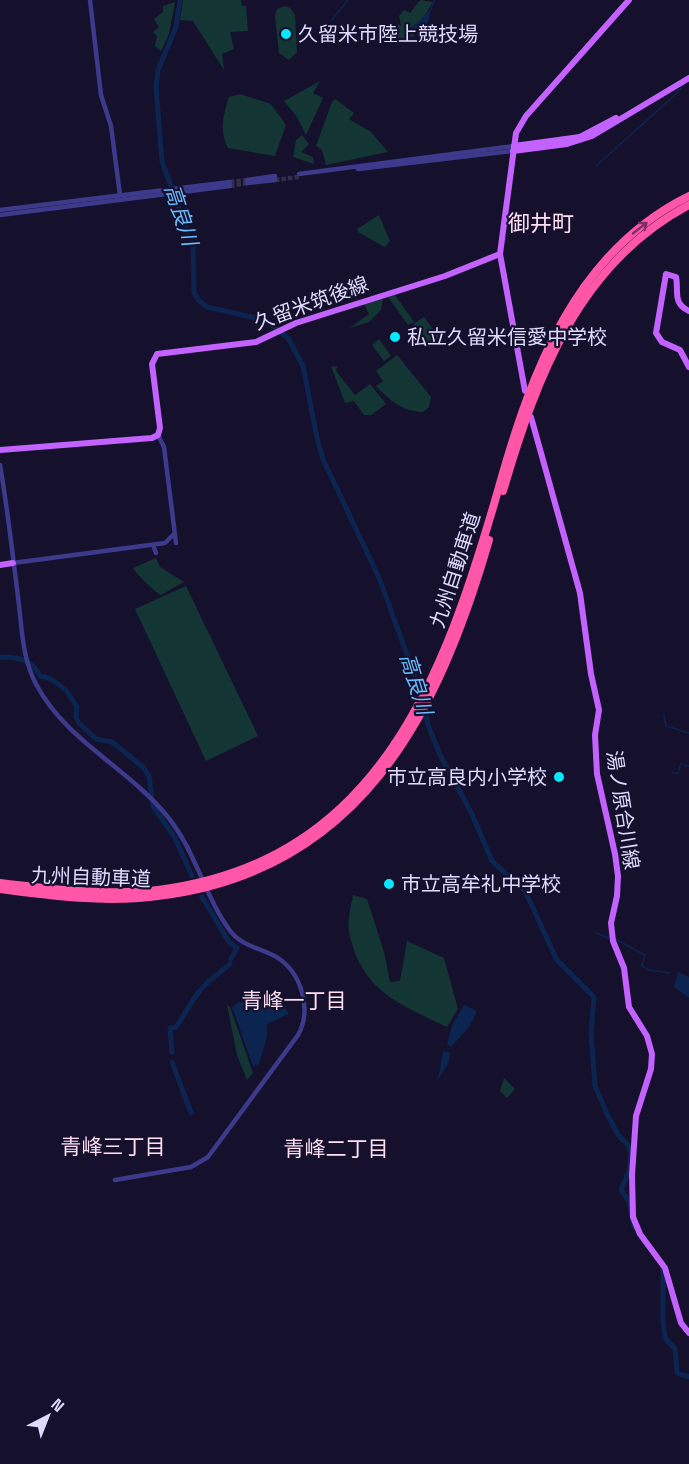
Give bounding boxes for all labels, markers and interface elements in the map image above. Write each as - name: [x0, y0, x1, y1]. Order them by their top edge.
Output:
- place label: 久留米市陸上競技場: [298, 21, 478, 47]
- marker: 久留米市陸上競技場: [279, 27, 293, 41]
- water label: 高良川: [159, 181, 205, 251]
- district label: 御井町: [508, 209, 574, 237]
- one-way arrow: [631, 221, 647, 234]
- street label: 久留米筑後線: [250, 270, 372, 336]
- place label: 私立久留米信愛中学校: [407, 324, 607, 350]
- marker: 私立久留米信愛中学校: [388, 330, 402, 344]
- street label: 九州自動車道: [424, 509, 486, 631]
- water label: 高良川: [394, 650, 439, 720]
- street label: 湯ノ原合川線: [601, 749, 645, 871]
- place label: 市立高良内小学校: [387, 764, 547, 790]
- marker: 市立高良内小学校: [552, 770, 566, 784]
- street label: 九州自動車道: [31, 862, 151, 892]
- place label: 市立高牟礼中学校: [401, 871, 561, 897]
- marker: 市立高牟礼中学校: [382, 877, 396, 891]
- district label: 青峰一丁目: [242, 987, 347, 1014]
- district label: 青峰三丁目: [61, 1133, 166, 1160]
- district label: 青峰二丁目: [284, 1135, 389, 1162]
- north arrow: [18, 1386, 78, 1446]
- text: N: [47, 1394, 69, 1417]

